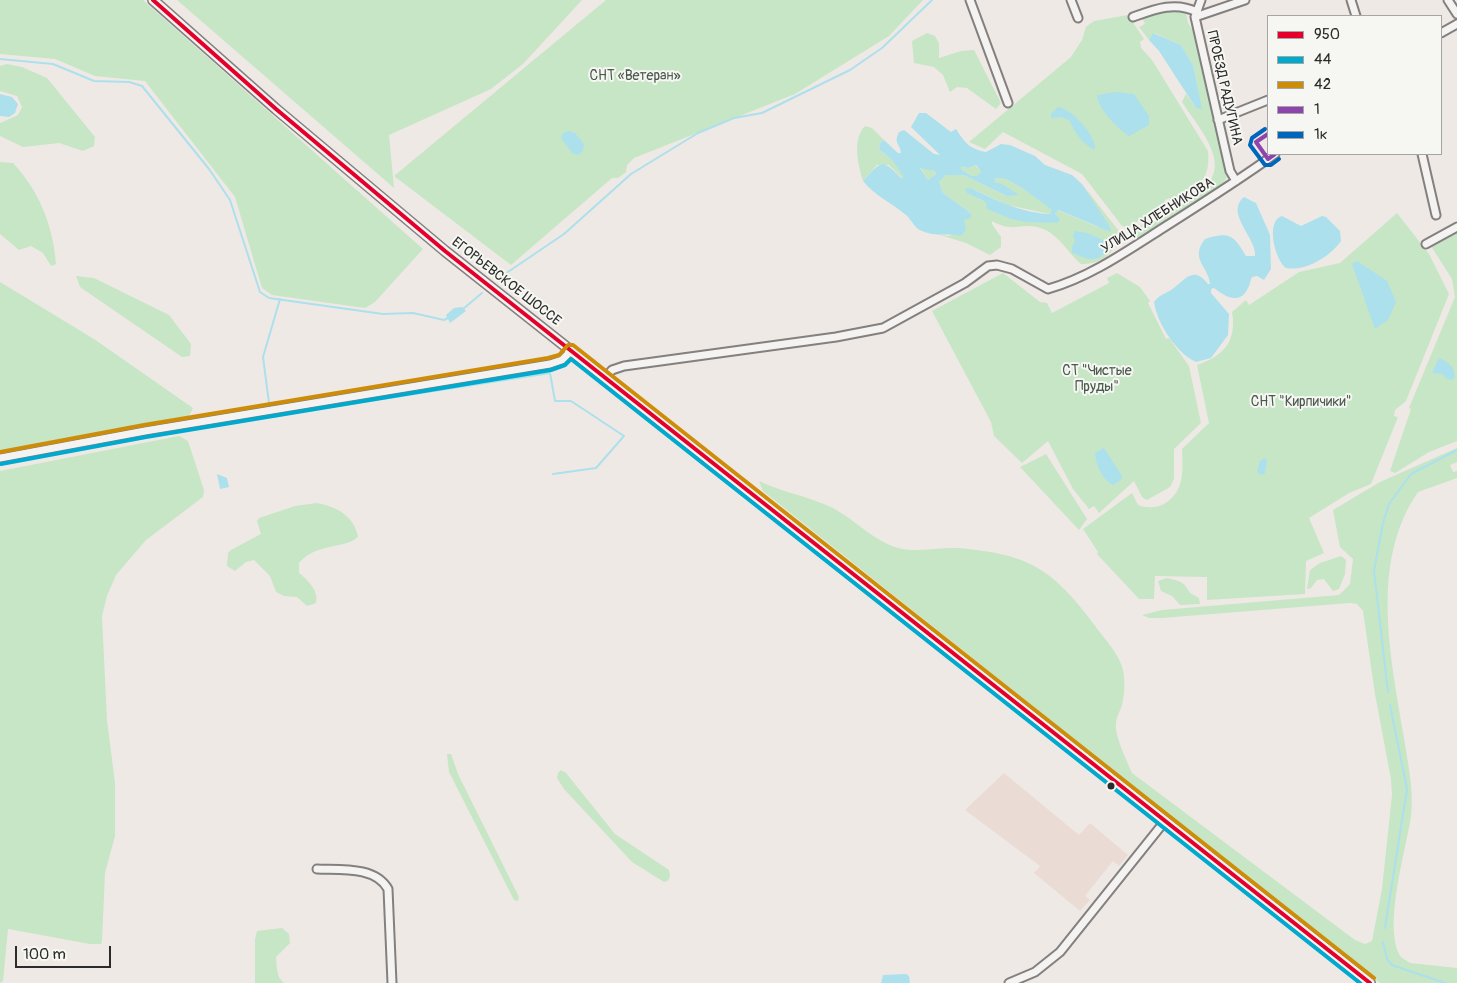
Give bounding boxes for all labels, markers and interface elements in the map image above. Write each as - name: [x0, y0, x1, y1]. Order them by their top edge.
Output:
- legend: [1267, 15, 1442, 155]
- text: 950: [1314, 25, 1340, 44]
- street label: ПРОЕЗД РАДУГИНА: [1203, 29, 1245, 147]
- text: 44: [1314, 50, 1331, 69]
- park label: СНТ «Ветеран»: [589, 68, 681, 84]
- text: 42: [1314, 75, 1331, 94]
- text: 1: [1314, 100, 1320, 119]
- text: 1к: [1314, 125, 1328, 144]
- street label: УЛИЦА ХЛЕБНИКОВА: [1098, 174, 1218, 258]
- street label: ЕГОРЬЕВСКОЕ ШОССЕ: [448, 234, 564, 330]
- park label: СТ "Чистые Пруды": [1062, 363, 1132, 396]
- park label: СНТ "Кирпичики": [1251, 394, 1351, 410]
- unlabelled marker: [1106, 781, 1116, 791]
- scale bar: [18, 936, 114, 968]
- text: 100 m: [23, 945, 66, 964]

